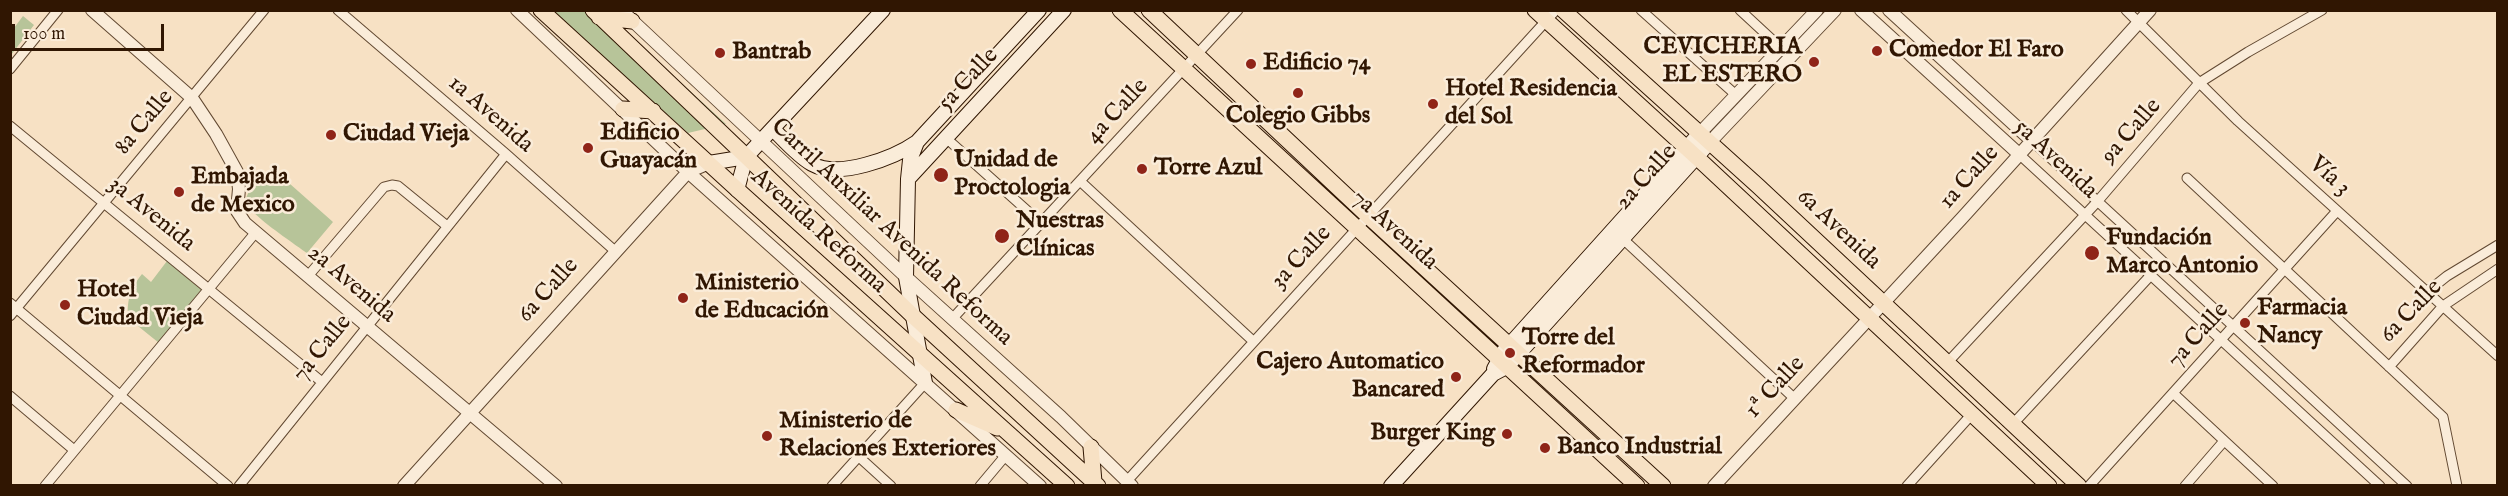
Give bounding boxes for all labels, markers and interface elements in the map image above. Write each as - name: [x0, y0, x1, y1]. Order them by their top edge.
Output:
- scale bar: [15, 12, 166, 50]
- text: 100 m: [23, 23, 65, 46]
- place label: CEVICHERIA EL ESTERO: [1644, 34, 1802, 90]
- place label: Comedor El Faro: [1889, 37, 2064, 65]
- place label: Bantrab: [732, 39, 811, 67]
- street label: 5a Calle: [933, 42, 1005, 118]
- marker: Comedor El Faro: [1870, 44, 1884, 58]
- marker: Bantrab: [713, 46, 727, 60]
- place label: Edificio 74: [1263, 50, 1371, 78]
- marker: CEVICHERIA EL ESTERO: [1807, 55, 1821, 69]
- marker: Edificio 74: [1244, 57, 1258, 71]
- street label: 1a Avenida: [441, 70, 539, 160]
- street label: 4a Calle: [1081, 73, 1155, 151]
- place label: Hotel Residencia del Sol: [1445, 76, 1617, 132]
- street label: 8a Calle: [109, 84, 181, 162]
- marker: Colegio Gibbs: [1291, 86, 1305, 100]
- street label: 9a Calle: [2096, 93, 2168, 171]
- marker: Hotel Residencia del Sol: [1426, 97, 1440, 111]
- place label: Colegio Gibbs: [1226, 103, 1370, 131]
- street label: Carril Auxiliar Avenida Reforma: [764, 113, 1018, 353]
- street label: 5a Avenida: [2007, 114, 2103, 206]
- place label: Edificio Guayacán: [600, 120, 697, 176]
- place label: Ciudad Vieja: [343, 121, 469, 149]
- marker: Ciudad Vieja: [324, 128, 338, 142]
- street label: 2a Calle: [1610, 139, 1684, 217]
- street label: 1a Calle: [1934, 140, 2006, 216]
- marker: Edificio Guayacán: [581, 141, 595, 155]
- place label: Unidad de Proctologia: [954, 147, 1070, 203]
- street label: Vía 3: [2302, 151, 2356, 203]
- place label: Torre Azul: [1154, 155, 1262, 183]
- marker: Torre Azul: [1135, 162, 1149, 176]
- street label: Avenida Reforma: [744, 163, 892, 301]
- place label: Embajada de Mexico: [191, 164, 295, 220]
- marker: Unidad de Proctologia: [932, 166, 950, 184]
- street label: 3a Avenida: [101, 171, 201, 259]
- street label: 6a Avenida: [1790, 184, 1886, 276]
- marker: Embajada de Mexico: [172, 185, 186, 199]
- street label: 7a Avenida: [1345, 185, 1443, 277]
- place label: Nuestras Clínicas: [1016, 208, 1104, 264]
- street label: 3a Calle: [1266, 220, 1338, 296]
- place label: Fundación Marco Antonio: [2106, 225, 2258, 281]
- marker: Nuestras Clínicas: [993, 227, 1011, 245]
- street label: 2a Avenida: [301, 240, 401, 330]
- marker: Fundación Marco Antonio: [2083, 244, 2101, 262]
- street label: 6a Calle: [512, 253, 586, 329]
- place label: Ministerio de Educación: [695, 270, 829, 326]
- street label: 6a Calle: [2375, 274, 2449, 350]
- place label: Hotel Ciudad Vieja: [77, 277, 203, 333]
- marker: Ministerio de Educación: [676, 291, 690, 305]
- place label: Farmacia Nancy: [2257, 295, 2347, 351]
- street label: 7a Calle: [2162, 297, 2236, 375]
- marker: Hotel Ciudad Vieja: [58, 298, 72, 312]
- street label: 7a Calle: [287, 309, 359, 389]
- marker: Farmacia Nancy: [2238, 316, 2252, 330]
- place label: Torre del Reformador: [1522, 325, 1645, 381]
- marker: Torre del Reformador: [1503, 346, 1517, 360]
- place label: Cajero Automatico Bancared: [1256, 349, 1444, 405]
- street label: 1ª Calle: [1740, 351, 1812, 425]
- marker: Cajero Automatico Bancared: [1449, 370, 1463, 384]
- place label: Ministerio de Relaciones Exteriores: [779, 408, 996, 464]
- place label: Burger King: [1370, 420, 1495, 448]
- marker: Burger King: [1500, 427, 1514, 441]
- marker: Ministerio de Relaciones Exteriores: [760, 429, 774, 443]
- place label: Banco Industrial: [1557, 434, 1722, 462]
- marker: Banco Industrial: [1538, 441, 1552, 455]

